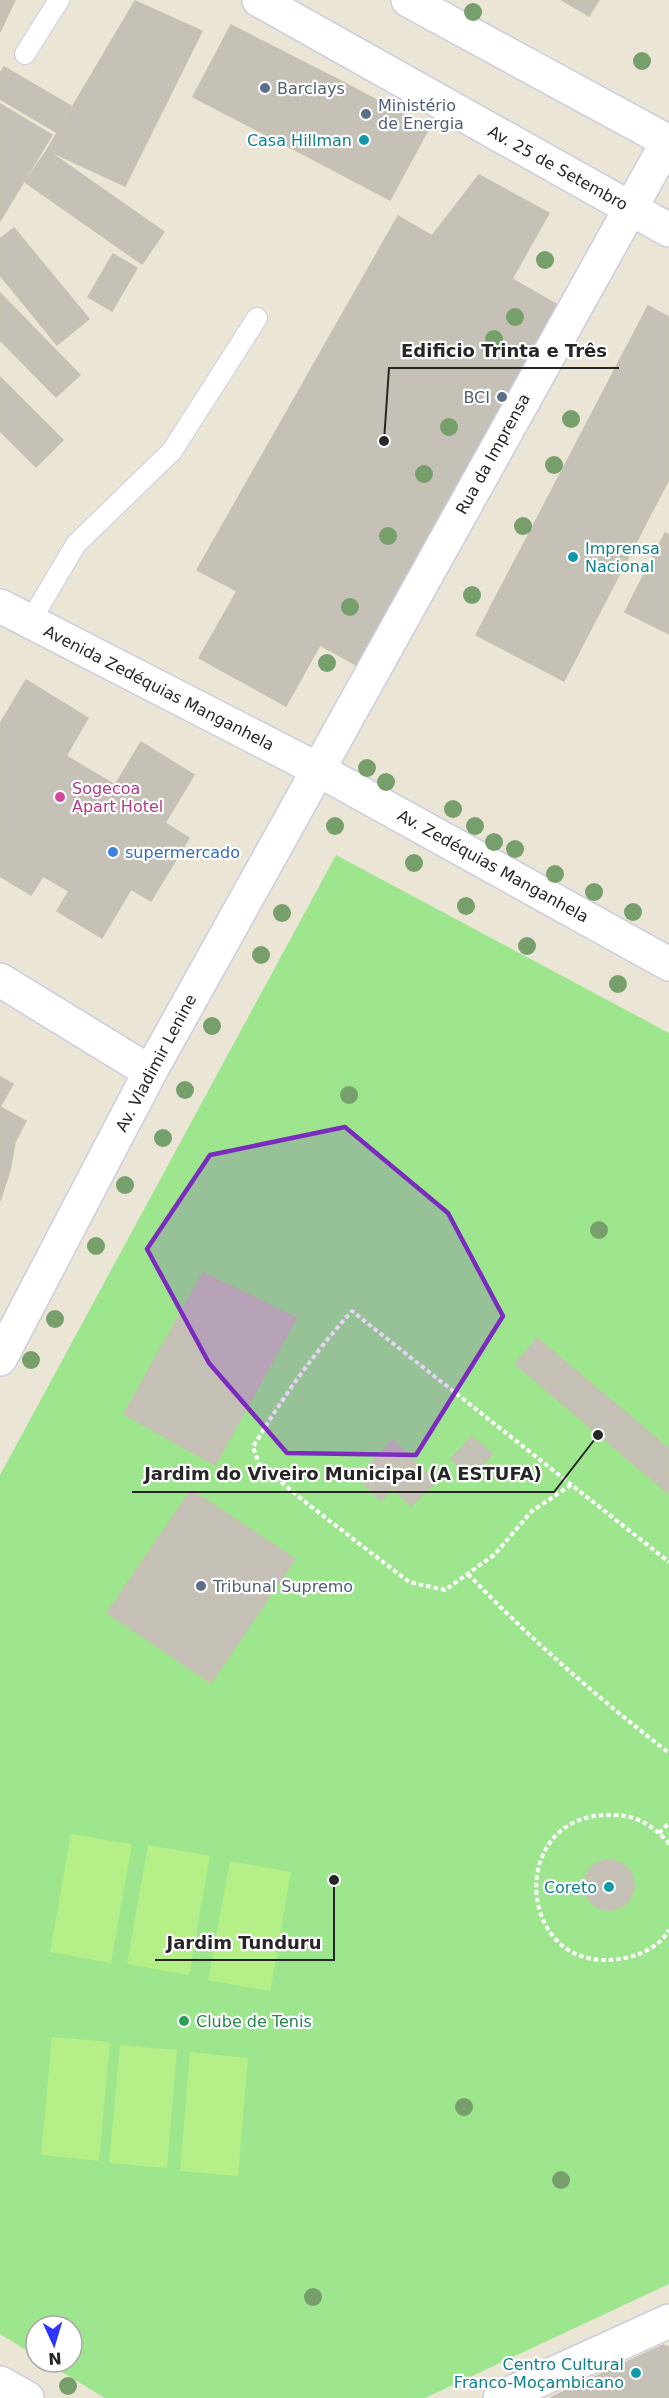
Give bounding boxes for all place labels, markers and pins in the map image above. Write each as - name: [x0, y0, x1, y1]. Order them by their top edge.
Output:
- place label: Barclays: [277, 79, 345, 98]
- marker: Barclays: [258, 81, 272, 95]
- place label: Ministério de Energia: [378, 96, 464, 133]
- marker: Ministério de Energia: [359, 107, 373, 121]
- place label: Casa Hillman: [247, 131, 352, 150]
- marker: Casa Hillman: [357, 133, 371, 147]
- callout: Edificio Trinta e Três: [389, 332, 619, 368]
- place label: BCI: [463, 388, 490, 407]
- marker: BCI: [495, 390, 509, 404]
- place label: Imprensa Nacional: [585, 539, 660, 576]
- marker: Imprensa Nacional: [566, 550, 580, 564]
- place label: Sogecoa Apart Hotel: [72, 779, 163, 816]
- marker: Sogecoa Apart Hotel: [53, 790, 67, 804]
- place label: supermercado: [125, 843, 240, 862]
- marker: supermercado: [106, 845, 120, 859]
- callout: Jardim do Viveiro Municipal (A ESTUFA): [132, 1456, 554, 1492]
- place label: Tribunal Supremo: [212, 1577, 353, 1596]
- marker: Tribunal Supremo: [194, 1579, 208, 1593]
- place label: Coreto: [544, 1878, 597, 1897]
- marker: Coreto: [602, 1880, 616, 1894]
- callout: Jardim Tunduru: [155, 1924, 334, 1960]
- place label: Clube de Tenis: [196, 2012, 312, 2031]
- marker: Clube de Tenis: [177, 2014, 191, 2028]
- place label: Centro Cultural Franco-Moçambicano: [454, 2355, 624, 2392]
- marker: Centro Cultural Franco-Moçambicano: [629, 2366, 643, 2380]

